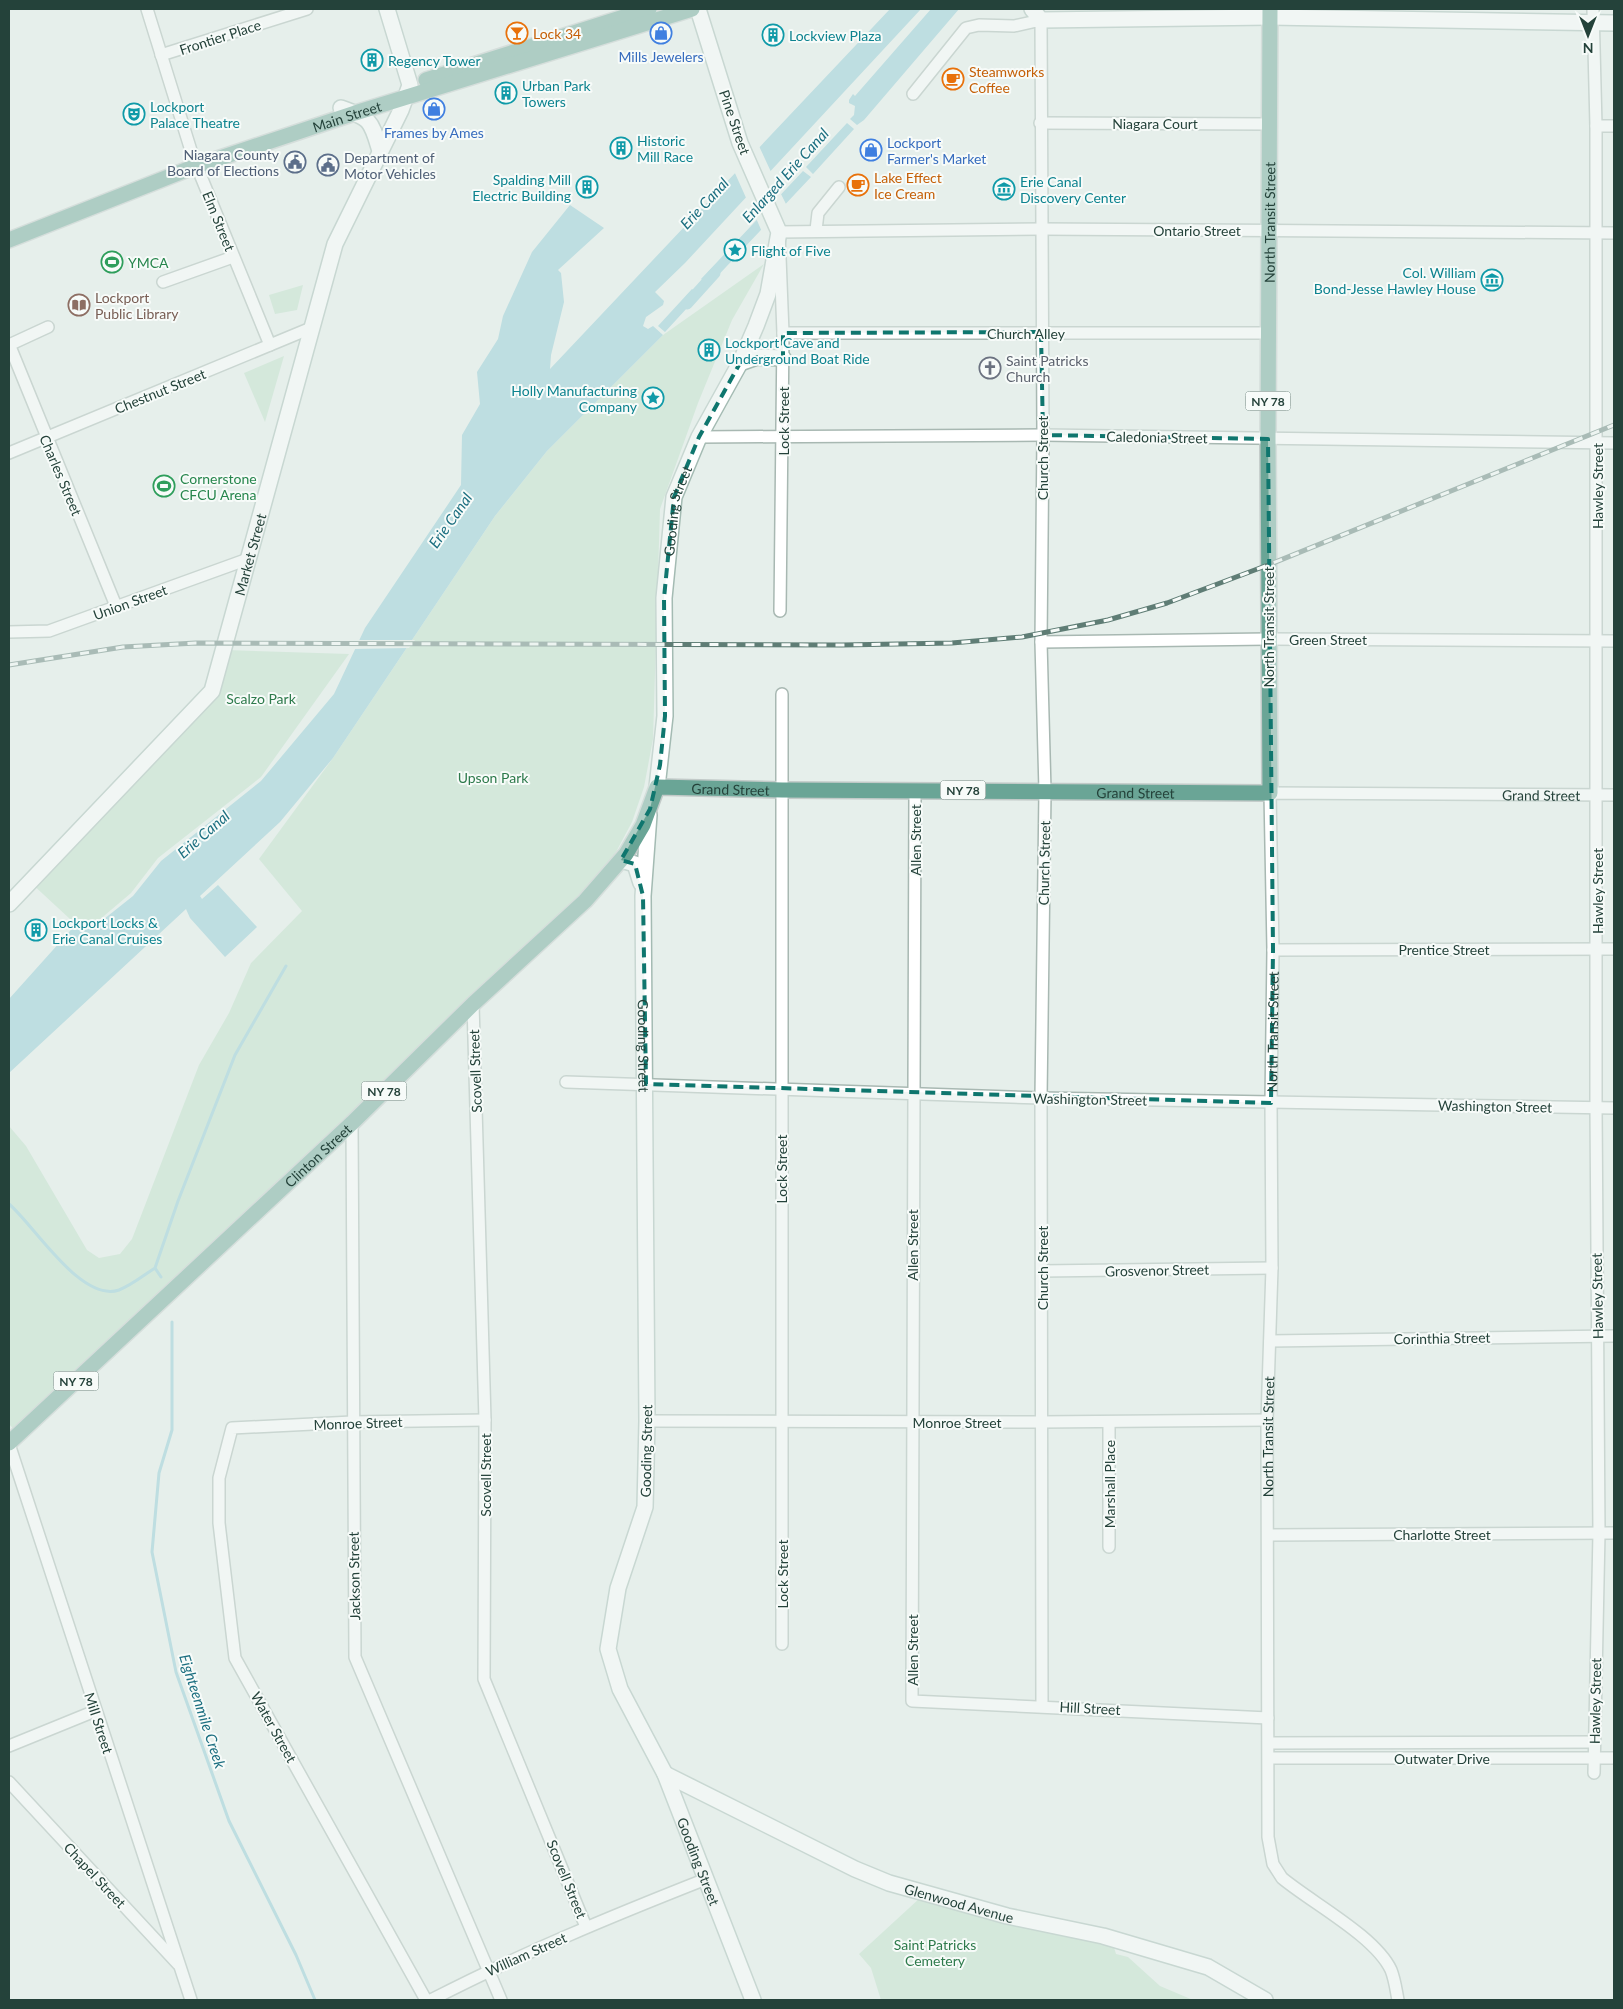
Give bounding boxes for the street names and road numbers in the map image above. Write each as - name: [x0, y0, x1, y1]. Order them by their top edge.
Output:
- street label: Frontier Place: [177, 16, 263, 58]
- street label: Pine Street: [716, 87, 754, 157]
- street label: Main Street: [310, 97, 383, 135]
- street label: Niagara Court: [1112, 115, 1198, 132]
- street label: North Transit Street: [1260, 162, 1278, 283]
- street label: Elm Street: [199, 188, 239, 254]
- street label: Ontario Street: [1153, 222, 1241, 239]
- street label: Church Alley: [987, 325, 1066, 342]
- street label: Chestnut Street: [112, 365, 208, 417]
- street label: Lock Street: [775, 387, 792, 455]
- road number: NY 78: [1246, 392, 1290, 411]
- street label: Church Street: [1034, 416, 1051, 500]
- street label: Caledonia Street: [1106, 428, 1208, 446]
- street label: Charles Street: [36, 432, 86, 518]
- street label: Hawley Street: [1589, 443, 1606, 529]
- street label: Gooding Street: [660, 463, 695, 557]
- street label: Market Street: [230, 511, 269, 597]
- street label: North Transit Street: [1260, 567, 1277, 687]
- street label: Union Street: [91, 581, 169, 623]
- street label: Green Street: [1289, 631, 1367, 648]
- street label: Grand Street: [691, 779, 770, 798]
- road number: NY 78: [940, 780, 986, 800]
- street label: Grand Street: [1096, 783, 1175, 801]
- street label: Grand Street: [1502, 786, 1580, 803]
- street label: Allen Street: [907, 804, 924, 876]
- street label: Church Street: [1035, 820, 1053, 906]
- street label: Hawley Street: [1589, 848, 1606, 934]
- street label: Prentice Street: [1398, 941, 1490, 958]
- street label: North Transit Street: [1263, 971, 1281, 1092]
- street label: Gooding Street: [635, 999, 653, 1092]
- street label: Scovell Street: [465, 1029, 485, 1113]
- road number: NY 78: [362, 1082, 406, 1100]
- street label: Washington Street: [1033, 1090, 1147, 1108]
- street label: Washington Street: [1438, 1097, 1552, 1115]
- street label: Clinton Street: [281, 1120, 354, 1190]
- street label: Lock Street: [773, 1135, 790, 1203]
- street label: Allen Street: [904, 1209, 921, 1281]
- street label: Church Street: [1034, 1226, 1051, 1310]
- street label: Hawley Street: [1588, 1253, 1606, 1339]
- street label: Grosvenor Street: [1105, 1261, 1209, 1279]
- street label: Corinthia Street: [1393, 1329, 1491, 1347]
- road number: NY 78: [54, 1372, 98, 1390]
- street label: North Transit Street: [1258, 1376, 1277, 1497]
- street label: Gooding Street: [637, 1404, 655, 1498]
- street label: Monroe Street: [313, 1413, 403, 1433]
- street label: Monroe Street: [912, 1414, 1002, 1431]
- street label: Scovell Street: [477, 1433, 494, 1517]
- street label: Marshall Place: [1101, 1440, 1118, 1528]
- street label: Charlotte Street: [1393, 1526, 1491, 1543]
- street label: Jackson Street: [345, 1532, 363, 1620]
- street label: Lock Street: [774, 1540, 791, 1608]
- street label: Allen Street: [904, 1614, 921, 1686]
- street label: Hawley Street: [1586, 1658, 1604, 1744]
- street label: Water Street: [248, 1689, 300, 1765]
- street label: Mill Street: [81, 1690, 117, 1756]
- street label: Hill Street: [1059, 1698, 1121, 1718]
- street label: Outwater Drive: [1394, 1750, 1490, 1767]
- street label: Gooding Street: [674, 1815, 724, 1908]
- street label: Scovell Street: [544, 1837, 590, 1921]
- street label: Chapel Street: [60, 1839, 130, 1911]
- street label: Glenwood Avenue: [902, 1879, 1015, 1926]
- street label: William Street: [483, 1929, 569, 1979]

